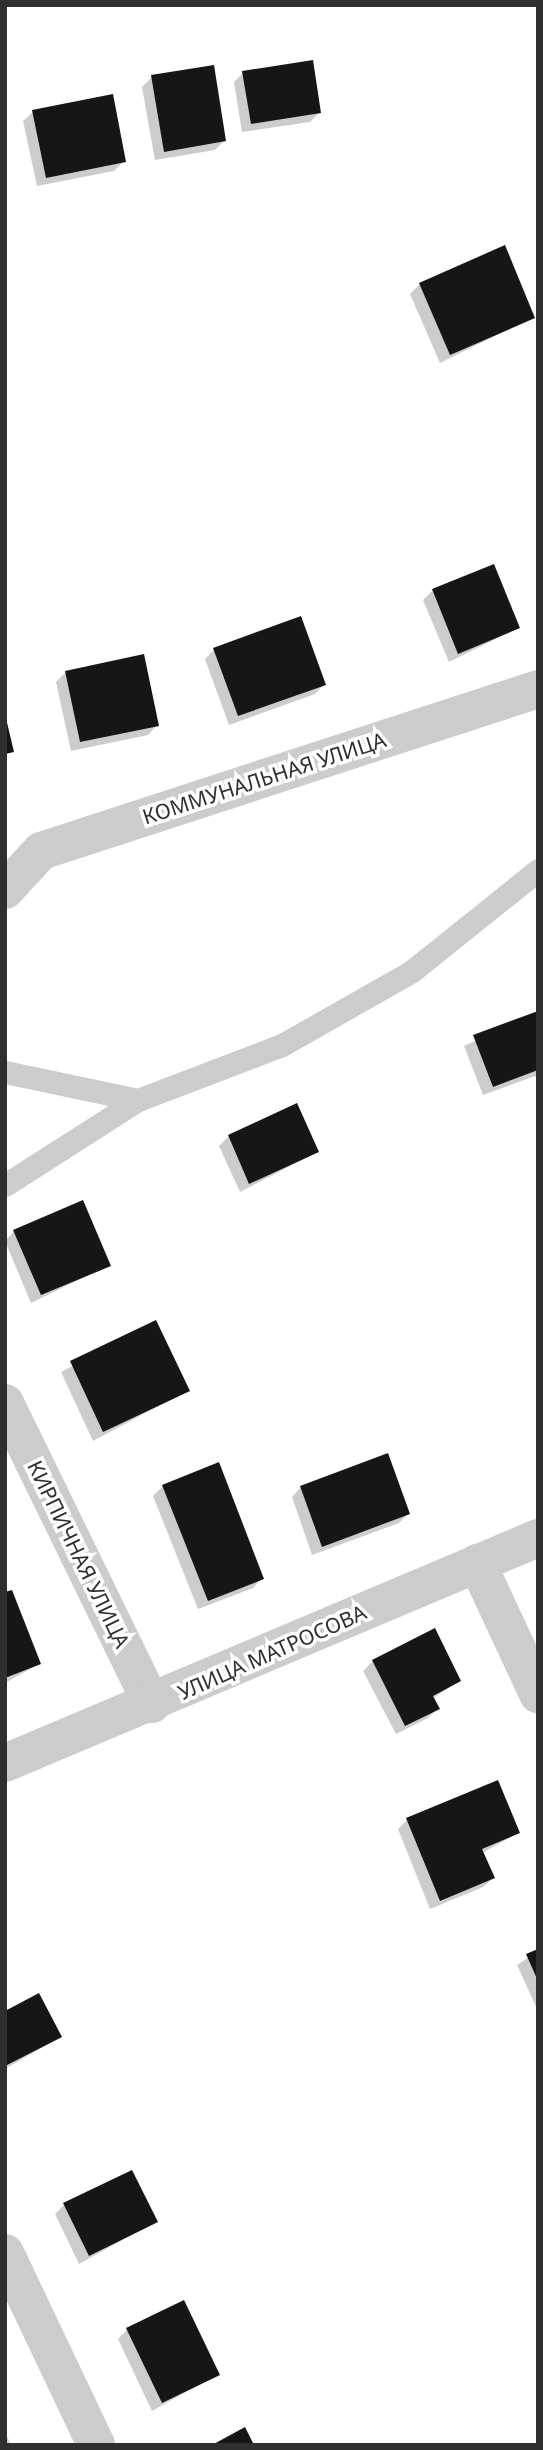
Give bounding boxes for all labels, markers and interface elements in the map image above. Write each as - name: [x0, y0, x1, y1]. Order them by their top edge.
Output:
- street label: КОММУНАЛЬНАЯ УЛИЦА: [139, 727, 389, 829]
- street label: КИРПИЧНАЯ УЛИЦА: [23, 1456, 135, 1652]
- street label: УЛИЦА МАТРОСОВА: [174, 1599, 370, 1705]

